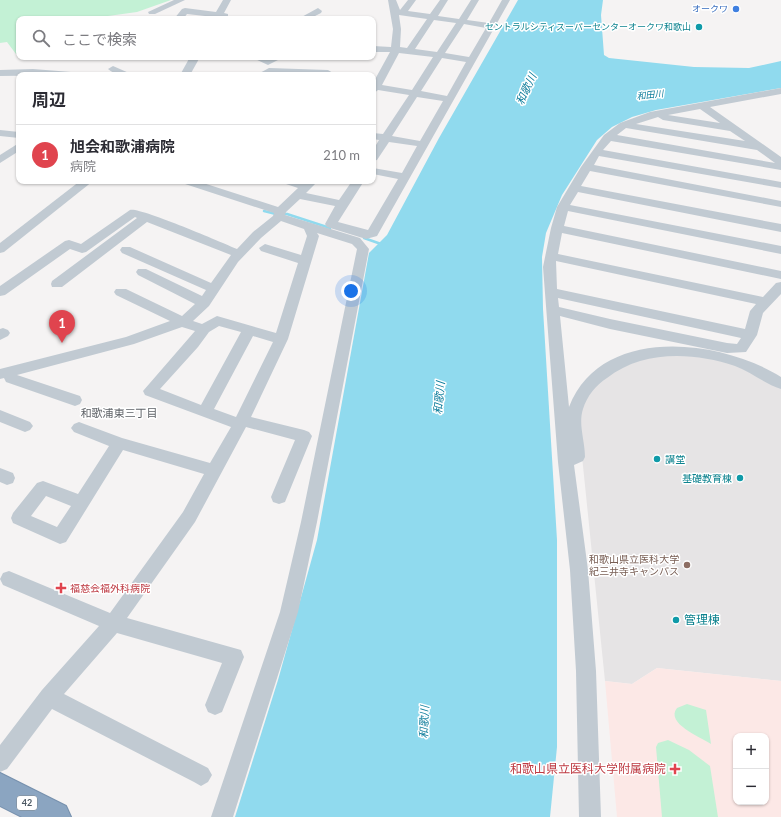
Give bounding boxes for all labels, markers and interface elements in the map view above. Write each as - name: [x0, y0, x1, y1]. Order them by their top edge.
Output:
- place label: オークワ: [692, 3, 728, 14]
- marker: オークワ: [731, 4, 741, 14]
- search box: [16, 16, 376, 60]
- place label: セントラルシティスーパーセンターオークワ和歌山: [485, 21, 691, 32]
- marker: セントラルシティスーパーセンターオークワ和歌山: [694, 22, 704, 32]
- icon: search: [30, 27, 52, 49]
- text: ここで検索: [62, 30, 137, 48]
- water label: 和歌川: [513, 70, 539, 106]
- water label: 和田川: [636, 88, 665, 101]
- text: 周辺: [32, 89, 66, 110]
- text: 旭会和歌浦病院: [70, 137, 175, 155]
- text: 1: [41, 147, 49, 163]
- text: 210 m: [323, 147, 360, 163]
- text: 病院: [70, 158, 96, 174]
- your location: [341, 281, 361, 301]
- pin: 1: [49, 310, 75, 343]
- water label: 和歌川: [431, 380, 447, 415]
- district label: 和歌浦東三丁目: [81, 406, 158, 419]
- place label: 講堂: [665, 453, 685, 465]
- marker: 講堂: [652, 454, 662, 464]
- place label: 基礎教育棟: [682, 472, 732, 484]
- marker: 基礎教育棟: [735, 473, 745, 483]
- place label: 和歌山県立医科大学 紀三井寺キャンパス: [589, 553, 679, 577]
- marker: 和歌山県立医科大学 紀三井寺キャンパス: [682, 560, 692, 570]
- marker: 福慈会福外科病院: [55, 582, 67, 594]
- place label: 福慈会福外科病院: [70, 582, 150, 594]
- place label: 管理棟: [684, 612, 720, 627]
- marker: 管理棟: [671, 615, 681, 625]
- water label: 和歌川: [416, 704, 431, 739]
- map controls: [733, 733, 769, 805]
- button: +: [733, 733, 769, 769]
- place label: 和歌山県立医科大学附属病院: [510, 761, 666, 776]
- marker: 和歌山県立医科大学附属病院: [669, 763, 681, 775]
- button: −: [733, 769, 769, 805]
- road number: 42: [17, 796, 37, 810]

